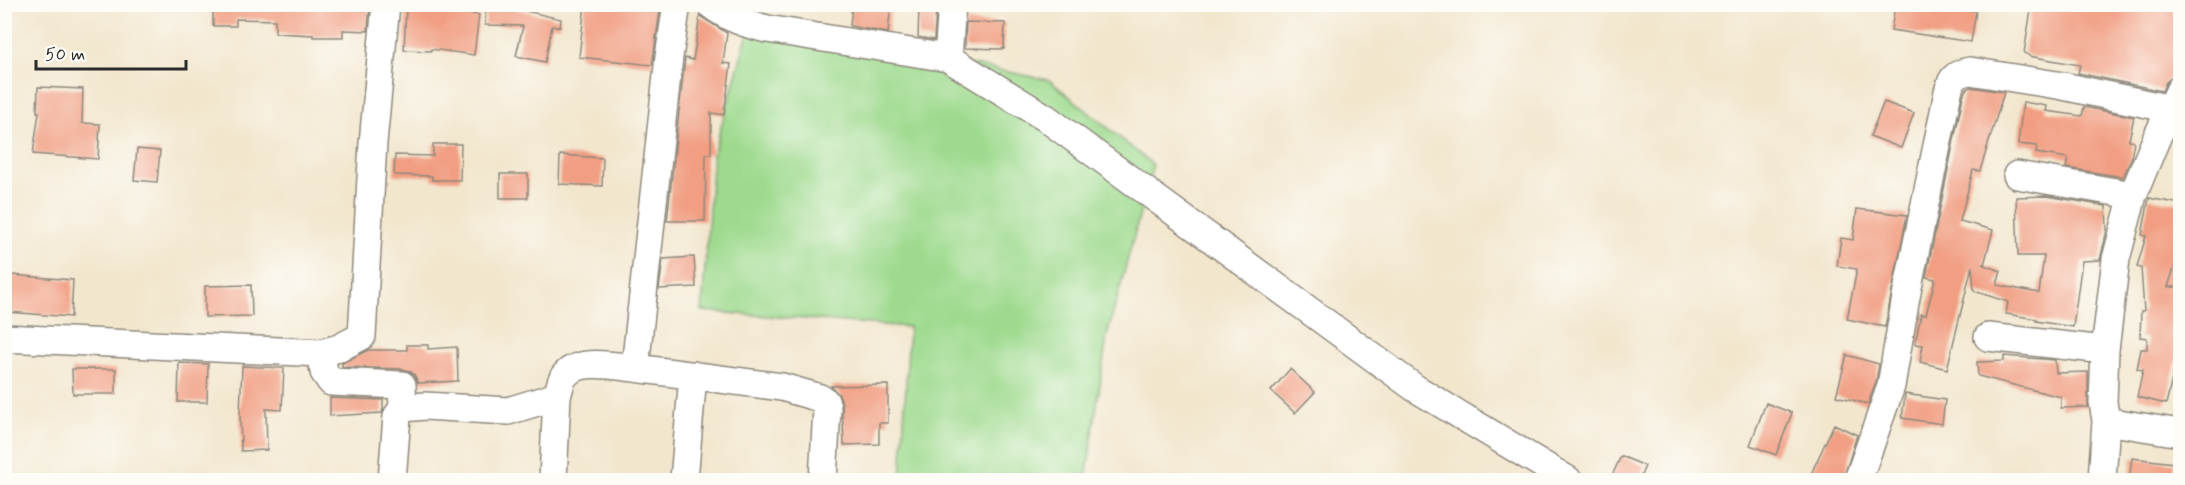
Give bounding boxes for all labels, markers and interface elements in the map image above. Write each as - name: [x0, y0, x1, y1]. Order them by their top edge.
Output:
- scale bar: [36, 33, 186, 71]
- text: 50 m: [45, 43, 85, 67]

